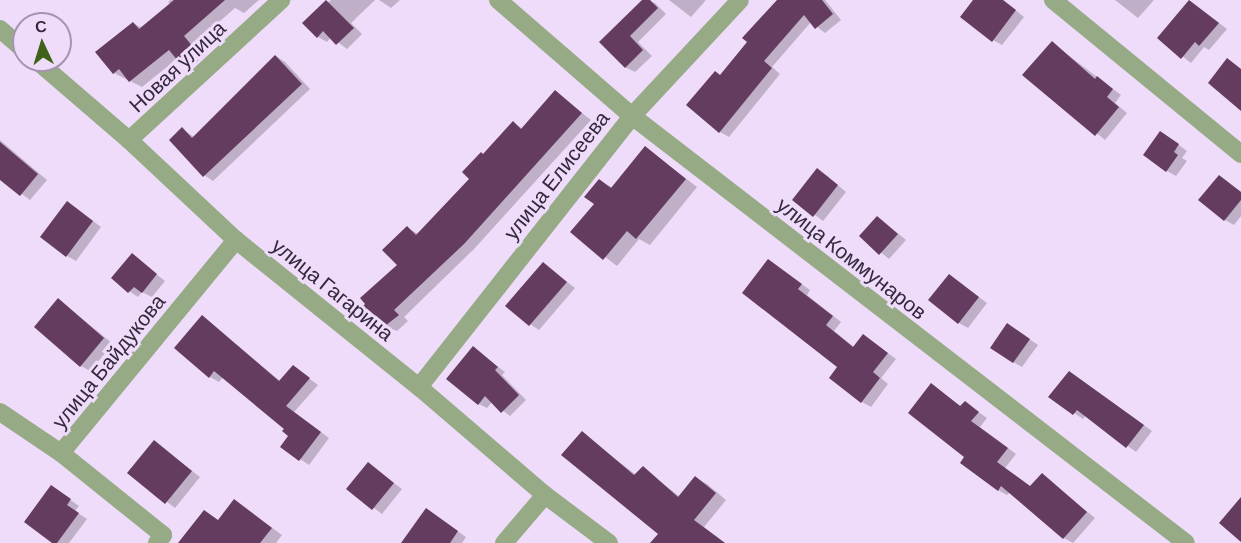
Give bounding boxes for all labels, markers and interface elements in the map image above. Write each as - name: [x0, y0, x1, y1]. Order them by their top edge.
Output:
- north arrow: [12, 12, 72, 72]
- street label: Новая улица: [124, 15, 230, 117]
- text: С: [34, 16, 47, 35]
- street label: улица Елисеева: [498, 106, 614, 244]
- street label: улица Коммунаров: [772, 192, 932, 324]
- street label: улица Гагарина: [267, 232, 399, 346]
- street label: улица Байдукова: [46, 289, 170, 433]

